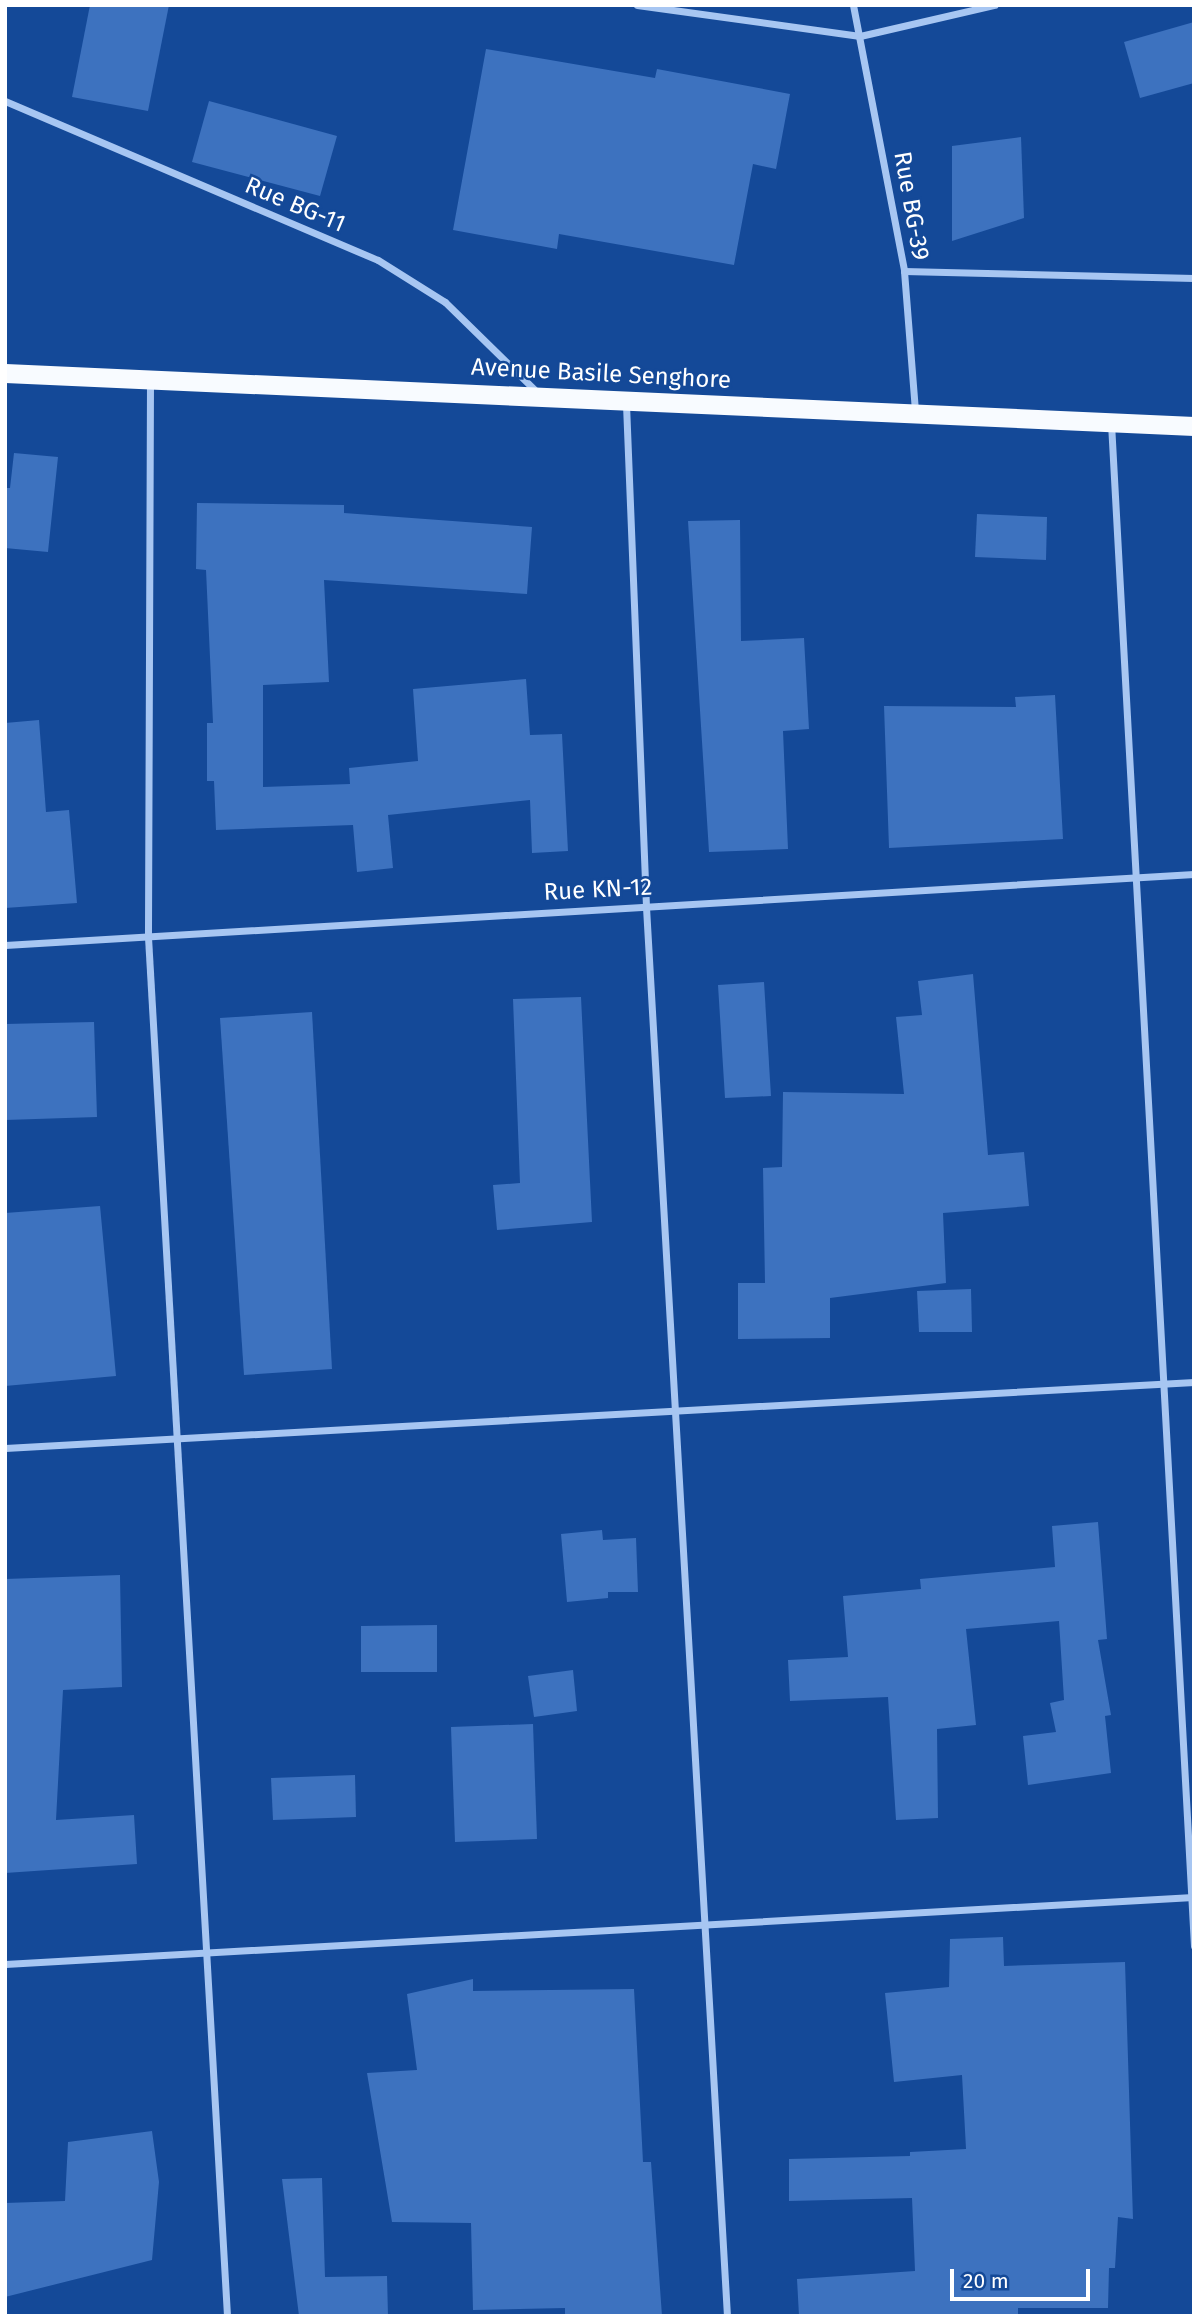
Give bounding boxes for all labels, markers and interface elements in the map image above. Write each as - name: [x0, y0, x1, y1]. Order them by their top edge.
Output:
- street label: Rue BG-39: [887, 149, 935, 263]
- street label: Rue BG-11: [241, 171, 349, 239]
- street label: Avenue Basile Senghore: [470, 353, 732, 395]
- street label: Rue KN-12: [543, 873, 653, 907]
- scale bar: [954, 2254, 1094, 2298]
- text: 20 m: [963, 2268, 1009, 2294]

